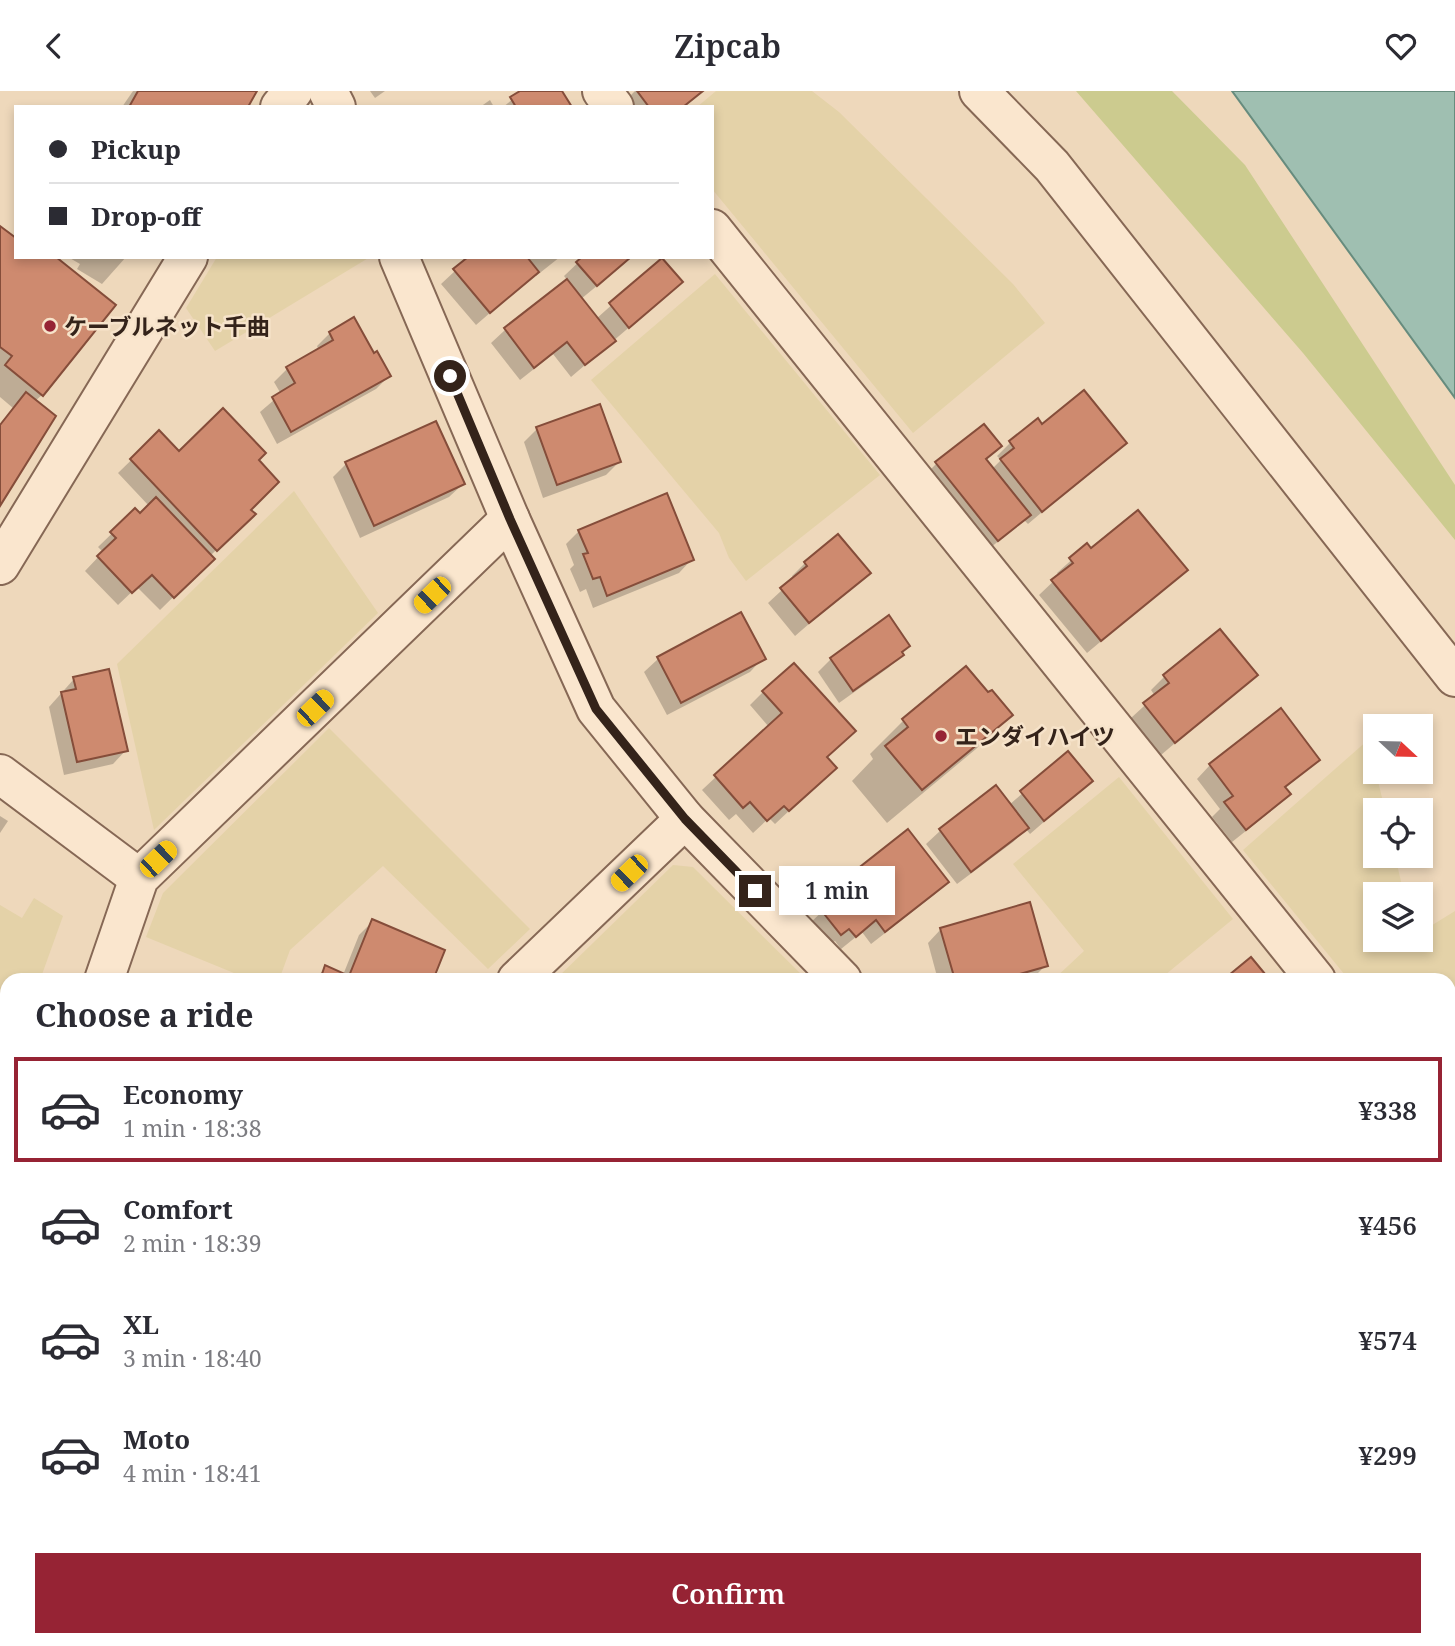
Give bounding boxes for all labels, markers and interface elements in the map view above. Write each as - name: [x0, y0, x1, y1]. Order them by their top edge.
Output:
- text: Zipcab: [674, 24, 781, 67]
- icon: back: [35, 27, 73, 65]
- icon: heart: [1382, 27, 1420, 65]
- text: Pickup: [91, 131, 181, 167]
- text: Drop-off: [91, 198, 201, 234]
- place label: ケーブルネット千曲: [64, 310, 270, 342]
- marker: ケーブルネット千曲: [42, 318, 58, 334]
- route start: [434, 360, 466, 392]
- car: [410, 573, 455, 617]
- car: [293, 686, 338, 730]
- north arrow: [1363, 714, 1433, 784]
- map controls: [1363, 714, 1433, 952]
- place label: エンダイハイツ: [955, 720, 1115, 752]
- marker: エンダイハイツ: [933, 728, 949, 744]
- button: locate: [1363, 798, 1433, 868]
- car: [136, 837, 181, 881]
- car: [607, 851, 652, 895]
- callout: 1 min: [780, 867, 895, 915]
- text: 1 min: [805, 874, 869, 906]
- route end: [739, 875, 771, 907]
- button: layers: [1363, 882, 1433, 952]
- text: Choose a ride: [35, 993, 254, 1036]
- text: Economy: [123, 1076, 243, 1112]
- icon: car: [39, 1078, 102, 1141]
- text: ¥338: [1358, 1092, 1417, 1128]
- text: 1 min · 18:38: [123, 1112, 261, 1144]
- text: Comfort: [123, 1191, 233, 1227]
- icon: car: [39, 1193, 102, 1256]
- text: ¥456: [1358, 1207, 1417, 1243]
- text: 2 min · 18:39: [123, 1227, 261, 1259]
- text: XL: [123, 1306, 159, 1342]
- icon: car: [39, 1308, 102, 1371]
- text: ¥574: [1358, 1322, 1417, 1358]
- text: 3 min · 18:40: [123, 1342, 261, 1374]
- text: Moto: [123, 1421, 190, 1457]
- icon: car: [39, 1423, 102, 1486]
- text: ¥299: [1358, 1437, 1417, 1473]
- text: 4 min · 18:41: [123, 1457, 261, 1489]
- button: Confirm: [35, 1553, 1421, 1633]

